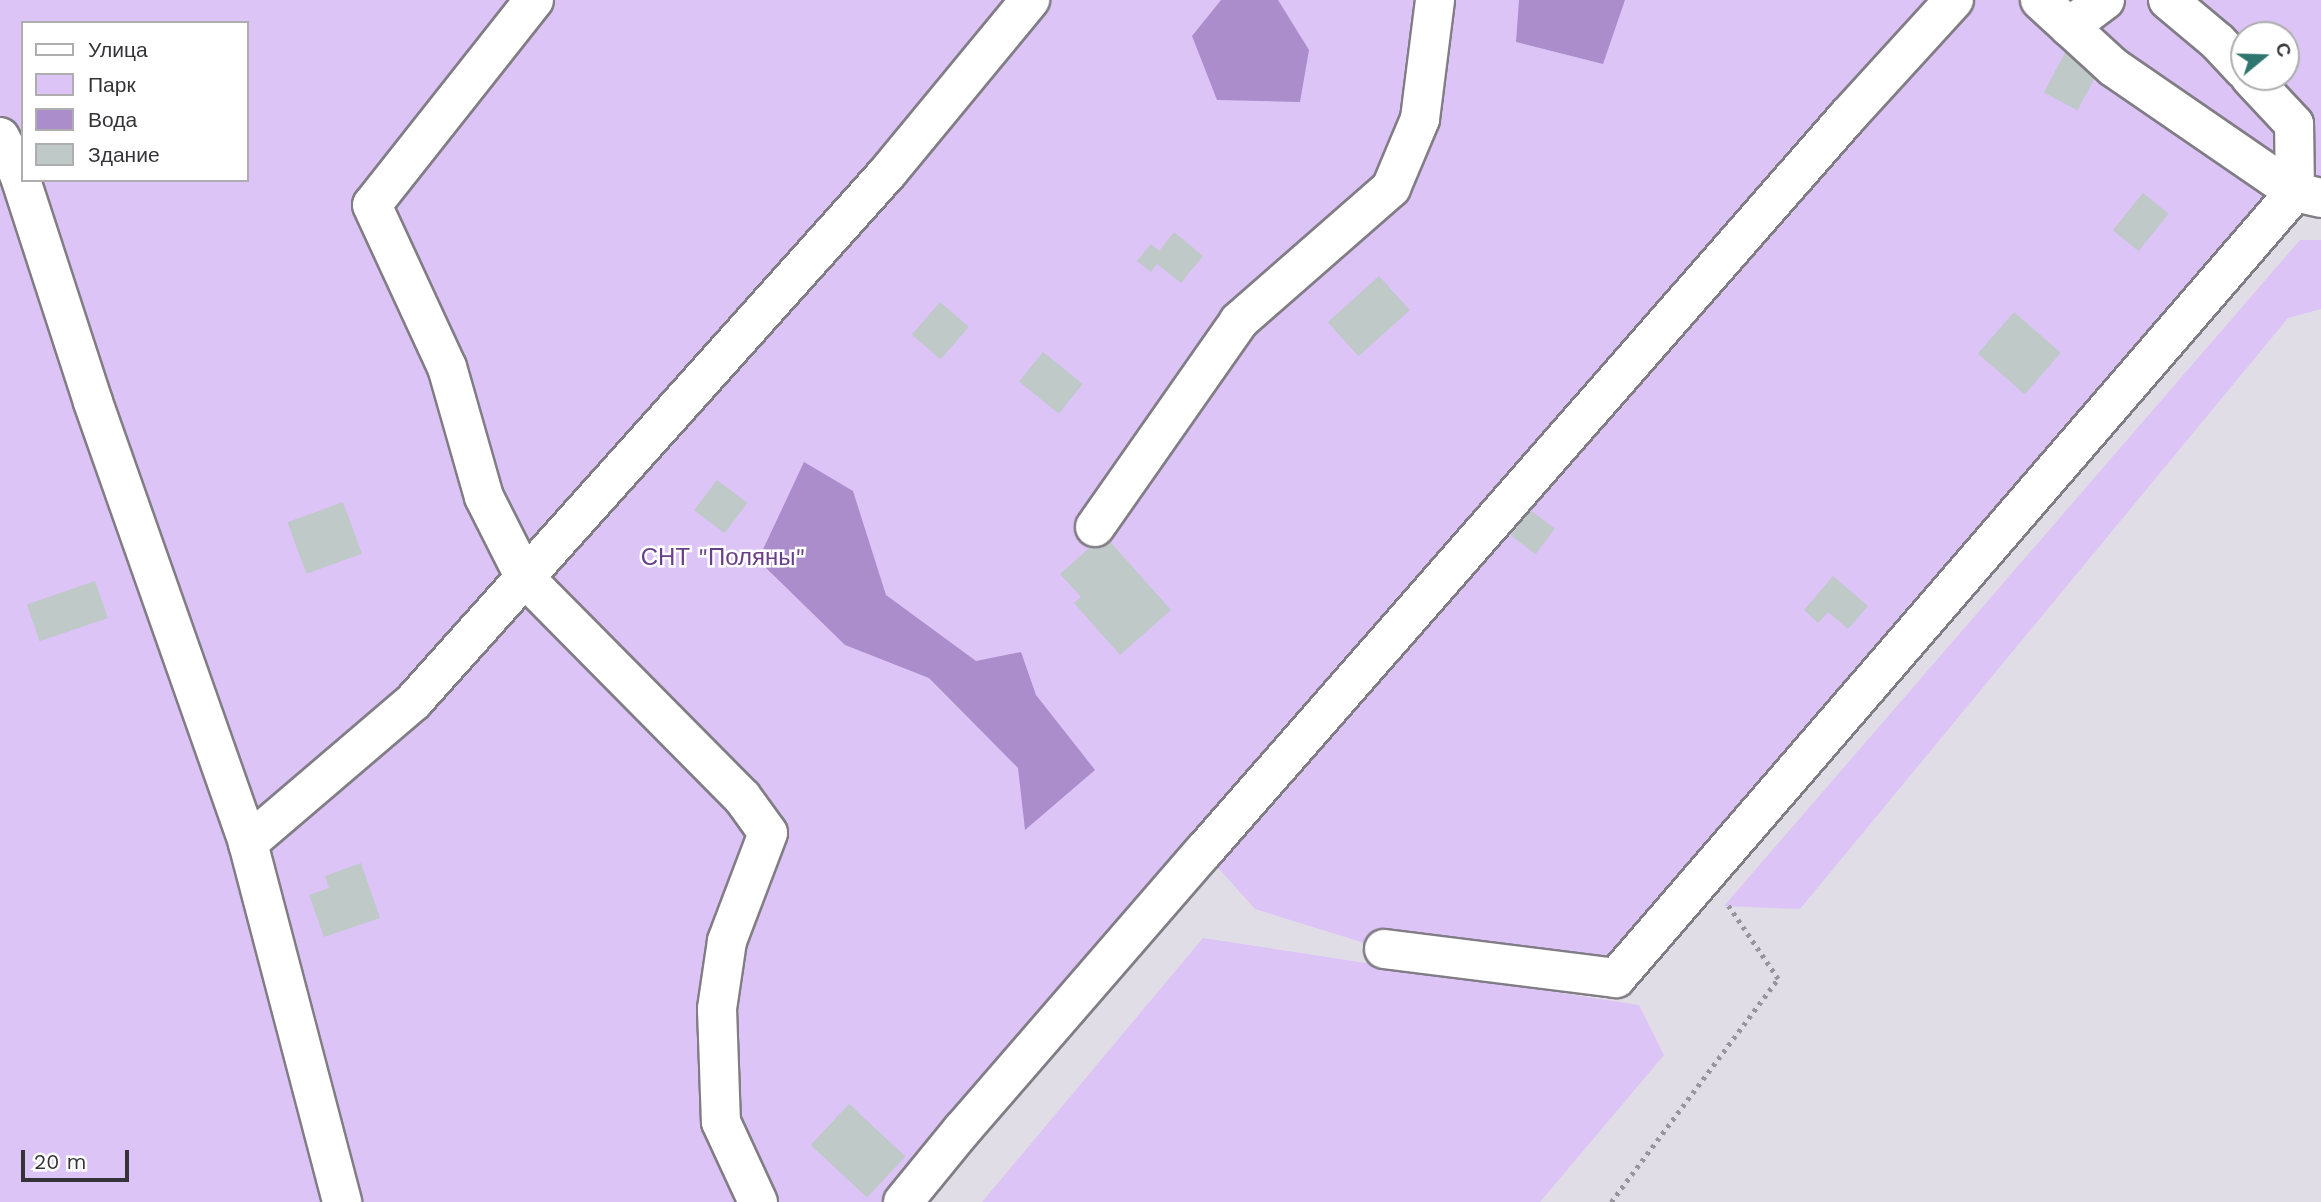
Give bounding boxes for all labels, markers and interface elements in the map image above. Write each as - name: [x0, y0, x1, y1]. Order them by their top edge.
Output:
- legend: [21, 21, 248, 182]
- north arrow: [2230, 21, 2300, 91]
- text: Улица: [88, 37, 148, 62]
- text: С: [2270, 39, 2297, 60]
- text: Парк: [88, 72, 136, 97]
- text: Вода: [88, 107, 137, 132]
- text: Здание: [88, 142, 160, 167]
- park label: СНТ "Поляны": [641, 544, 805, 572]
- scale bar: [24, 1136, 133, 1180]
- text: 20 m: [34, 1149, 86, 1174]

